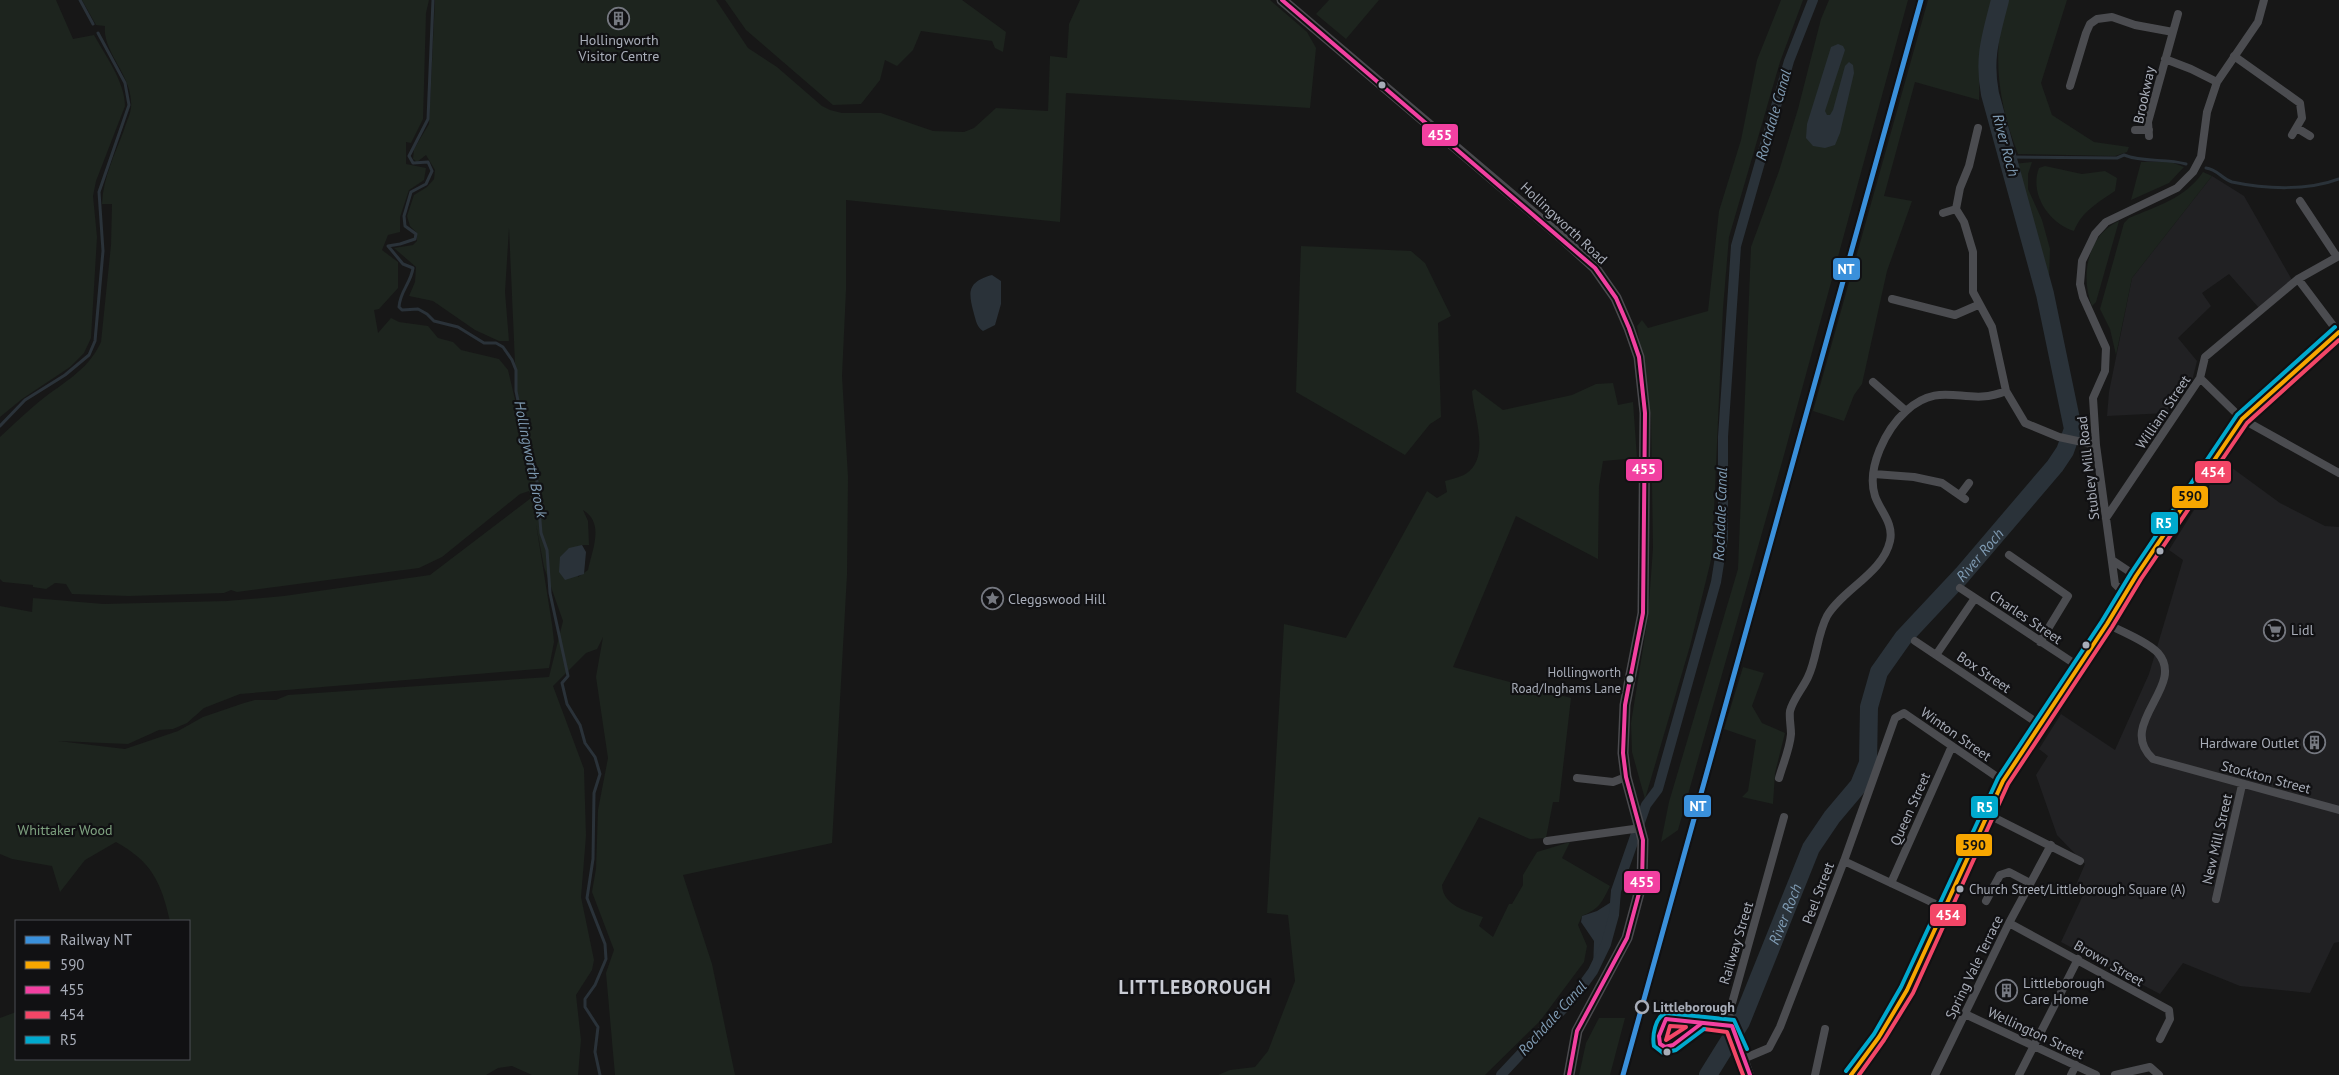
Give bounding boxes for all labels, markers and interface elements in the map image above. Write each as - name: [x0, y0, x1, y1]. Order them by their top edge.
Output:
- building icon: Hollingworth Visitor Centre: [607, 6, 631, 30]
- place label: Hollingworth Visitor Centre: [578, 31, 659, 65]
- street label: Brookway: [2129, 64, 2159, 125]
- water label: Rochdale Canal: [1751, 67, 1795, 163]
- unlabelled marker: [1377, 80, 1387, 90]
- water label: River Roch: [1989, 112, 2023, 178]
- line badge: 455: [1421, 123, 1459, 147]
- text: 455: [1428, 126, 1452, 144]
- street label: Hollingworth Road: [1517, 178, 1611, 268]
- line badge: NT: [1832, 257, 1861, 281]
- text: NT: [1837, 260, 1855, 278]
- street label: William Street: [2132, 371, 2194, 452]
- water label: Hollingworth Brook: [510, 399, 552, 520]
- street label: Stubley Mill Road: [2073, 415, 2103, 521]
- line badge: 455: [1625, 458, 1663, 482]
- text: 455: [1632, 460, 1656, 478]
- line badge: 454: [2194, 460, 2232, 484]
- text: 454: [2201, 463, 2225, 481]
- water label: Rochdale Canal: [1709, 467, 1731, 561]
- line badge: 590: [2171, 485, 2209, 509]
- text: 590: [2178, 487, 2202, 505]
- line badge: R5: [2150, 511, 2179, 535]
- text: R5: [2156, 514, 2172, 532]
- water label: River Roch: [1951, 524, 2007, 585]
- unlabelled marker: [2155, 546, 2165, 556]
- street label: Charles Street: [1986, 586, 2066, 648]
- place icon: Cleggswood Hill: [980, 587, 1004, 611]
- place label: Cleggswood Hill: [1008, 590, 1106, 608]
- supermarket icon: Lidl: [2263, 618, 2287, 642]
- place label: Lidl: [2291, 621, 2314, 639]
- unlabelled marker: [2081, 640, 2091, 650]
- street label: Box Street: [1953, 647, 2015, 697]
- place label: Hollingworth Road/Inghams Lane: [1511, 664, 1621, 697]
- marker: Hollingworth Road/Inghams Lane: [1625, 674, 1635, 684]
- street label: Winton Street: [1917, 703, 1995, 765]
- building icon: Hardware Outlet: [2303, 731, 2327, 755]
- place label: Hardware Outlet: [2200, 734, 2299, 752]
- street label: Stockton Street: [2219, 756, 2313, 798]
- street label: Queen Street: [1886, 769, 1934, 848]
- street label: New Mill Street: [2198, 792, 2236, 886]
- line badge: NT: [1683, 794, 1712, 818]
- line badge: R5: [1970, 795, 1999, 819]
- text: NT: [1689, 797, 1707, 815]
- text: R5: [1977, 798, 1993, 816]
- park label: Whittaker Wood: [18, 821, 112, 839]
- line badge: 590: [1955, 833, 1993, 857]
- text: 590: [1962, 836, 1986, 854]
- street label: Peel Street: [1798, 859, 1838, 927]
- line badge: 455: [1623, 870, 1661, 894]
- text: 455: [1630, 873, 1654, 891]
- water label: River Roch: [1764, 881, 1805, 947]
- place label: Church Street/Littleborough Square (A): [1969, 881, 2185, 898]
- marker: Church Street/Littleborough Square (A): [1955, 884, 1965, 894]
- street label: Railway Street: [1715, 899, 1757, 987]
- line badge: 454: [1929, 903, 1967, 927]
- text: 454: [1936, 906, 1960, 924]
- street label: Spring Vale Terrace: [1941, 912, 2007, 1022]
- legend: [15, 920, 190, 1060]
- text: Railway NT: [60, 930, 133, 949]
- street label: Brown Street: [2071, 936, 2147, 990]
- text: 590: [60, 955, 85, 974]
- place label: Littleborough Care Home: [2023, 974, 2105, 1008]
- district label: LITTLEBOROUGH: [1118, 975, 1272, 999]
- water label: Rochdale Canal: [1514, 977, 1590, 1059]
- building icon: Littleborough Care Home: [1995, 979, 2019, 1003]
- text: 455: [60, 980, 85, 999]
- place label: Littleborough: [1653, 998, 1735, 1016]
- marker: Littleborough: [1635, 1000, 1649, 1014]
- street label: Wellington Street: [1985, 1003, 2087, 1063]
- text: 454: [60, 1005, 85, 1024]
- text: R5: [60, 1030, 77, 1049]
- unlabelled marker: [1662, 1047, 1672, 1057]

